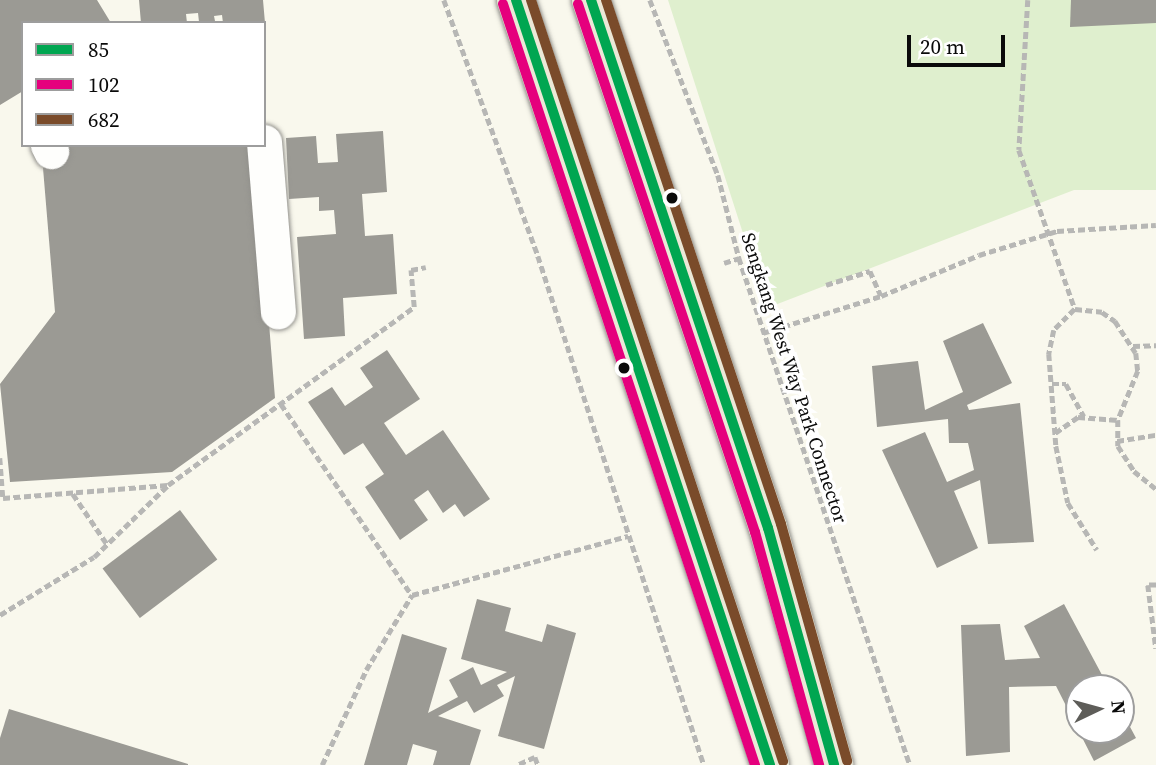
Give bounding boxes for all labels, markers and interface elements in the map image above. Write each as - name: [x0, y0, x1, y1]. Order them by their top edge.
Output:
- legend: [21, 21, 266, 147]
- scale bar: [911, 21, 1009, 65]
- text: 20 m: [920, 32, 965, 61]
- text: 85: [88, 35, 109, 64]
- text: 102: [88, 70, 120, 99]
- text: 682: [88, 105, 120, 134]
- unlabelled marker: [665, 191, 679, 205]
- street label: Sengkang West Way Park Connector: [736, 230, 852, 526]
- unlabelled marker: [617, 361, 631, 375]
- north arrow: [1065, 674, 1135, 744]
- text: N: [1105, 699, 1132, 715]

